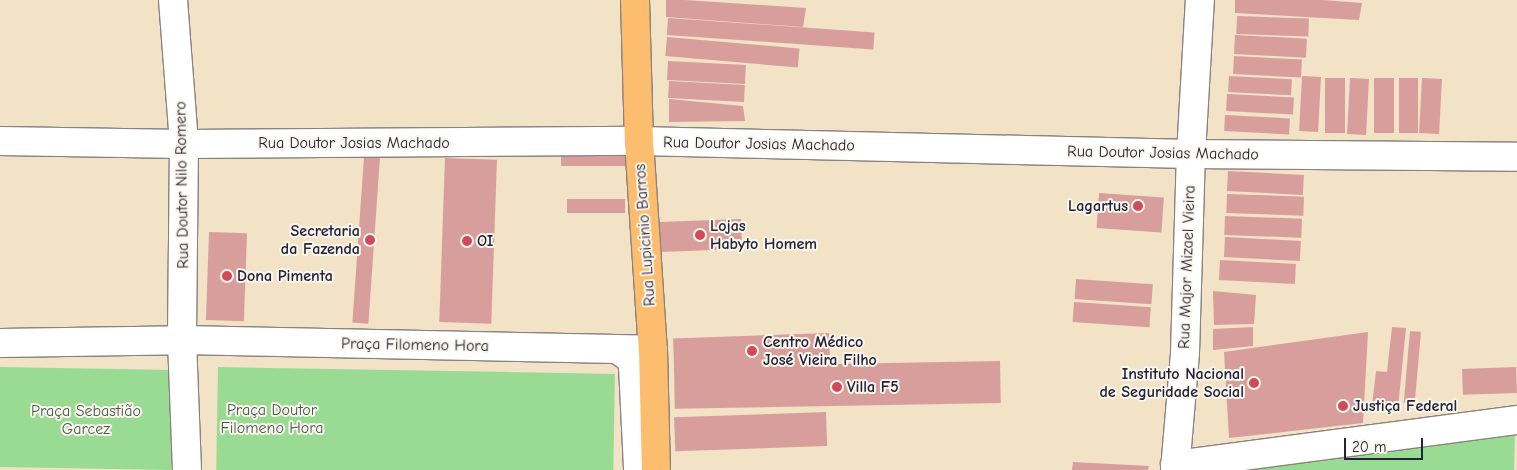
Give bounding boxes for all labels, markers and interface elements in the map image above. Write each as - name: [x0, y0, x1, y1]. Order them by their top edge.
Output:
- street label: Rua Doutor Nilo Romero: [171, 101, 193, 269]
- street label: Rua Doutor Josias Machado: [258, 133, 450, 153]
- street label: Rua Doutor Josias Machado: [663, 133, 855, 155]
- street label: Rua Doutor Josias Machado: [1067, 142, 1259, 164]
- street label: Rua Lupicinio Barros: [630, 163, 660, 307]
- street label: Rua Major Mizael Vieira: [1175, 185, 1199, 349]
- place label: Lagartus: [1068, 196, 1128, 216]
- marker: Lagartus: [1132, 200, 1144, 212]
- place label: Lojas Habyto Homem: [710, 216, 817, 254]
- place label: Secretaria da Fazenda: [281, 221, 360, 259]
- marker: Lojas Habyto Homem: [694, 229, 706, 241]
- place label: OI: [477, 231, 493, 251]
- marker: Secretaria da Fazenda: [364, 234, 376, 246]
- marker: OI: [461, 235, 473, 247]
- place label: Dona Pimenta: [237, 266, 333, 286]
- marker: Dona Pimenta: [221, 270, 233, 282]
- place label: Centro Médico José Vieira Filho: [763, 332, 877, 370]
- street label: Praça Filomeno Hora: [341, 334, 489, 356]
- marker: Centro Médico José Vieira Filho: [745, 344, 759, 358]
- place label: Instituto Nacional de Seguridade Social: [1099, 364, 1244, 402]
- place label: Villa F5: [847, 377, 899, 397]
- marker: Instituto Nacional de Seguridade Social: [1248, 377, 1260, 389]
- marker: Villa F5: [831, 381, 843, 393]
- place label: Justiça Federal: [1353, 396, 1457, 416]
- park label: Praça Doutor Filomeno Hora: [220, 400, 324, 438]
- marker: Justiça Federal: [1337, 400, 1349, 412]
- park label: Praça Sebastião Garcez: [31, 401, 141, 439]
- scale bar: [1347, 428, 1426, 460]
- text: 20 m: [1352, 438, 1386, 456]

